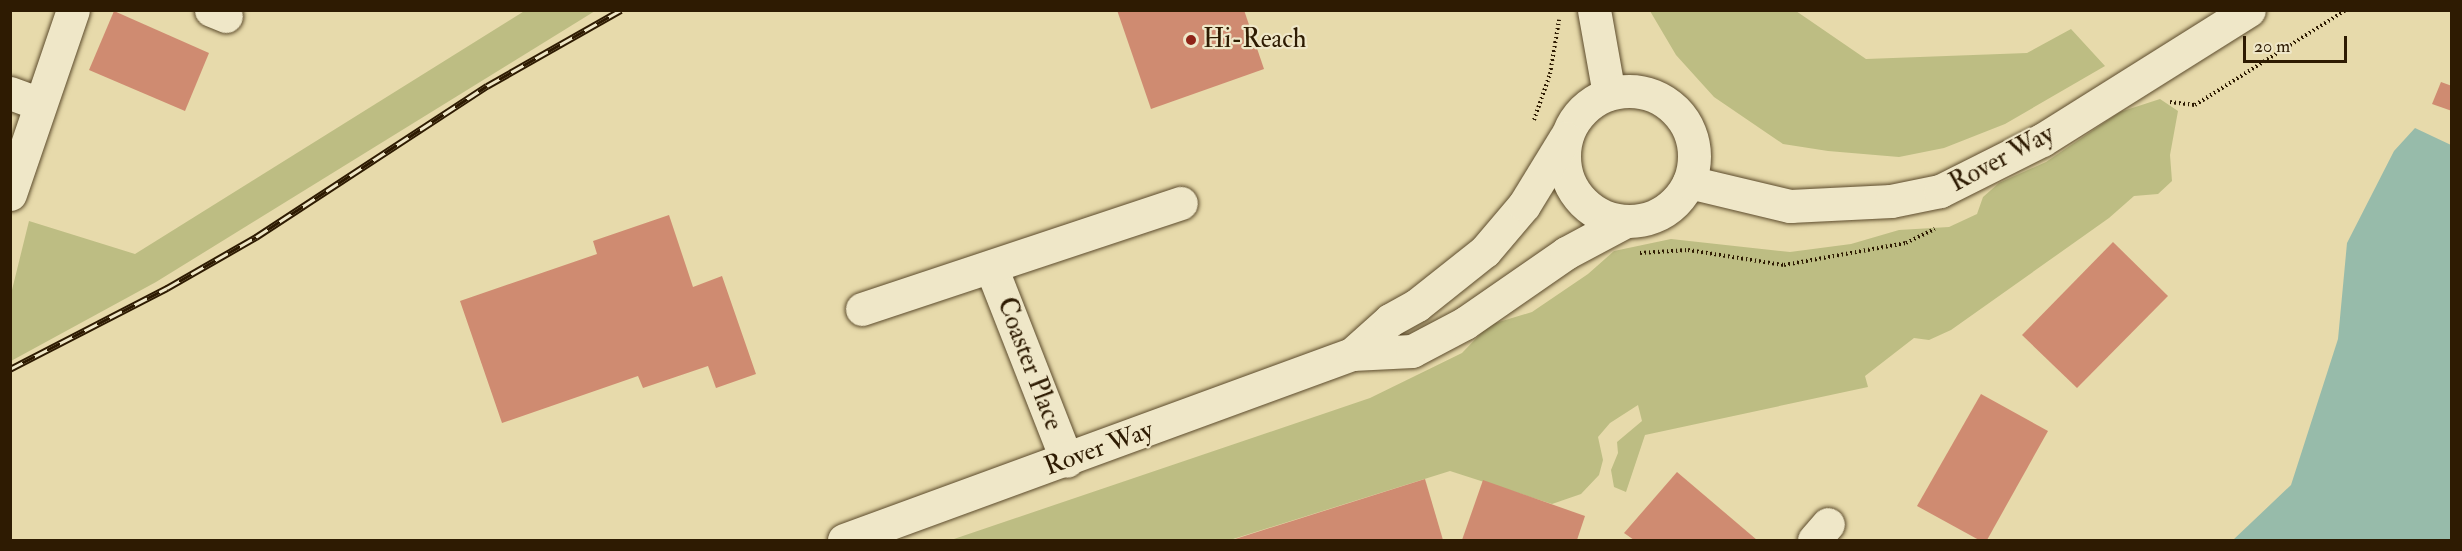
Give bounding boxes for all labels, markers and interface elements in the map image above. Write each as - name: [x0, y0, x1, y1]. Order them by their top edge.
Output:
- place label: Hi-Reach: [1203, 24, 1306, 56]
- scale bar: [2246, 24, 2350, 62]
- marker: Hi-Reach: [1184, 33, 1198, 47]
- text: 20 m: [2254, 35, 2290, 58]
- street label: Rover Way: [1944, 119, 2060, 199]
- street label: Coaster Place: [989, 293, 1069, 435]
- street label: Rover Way: [1040, 415, 1158, 483]

